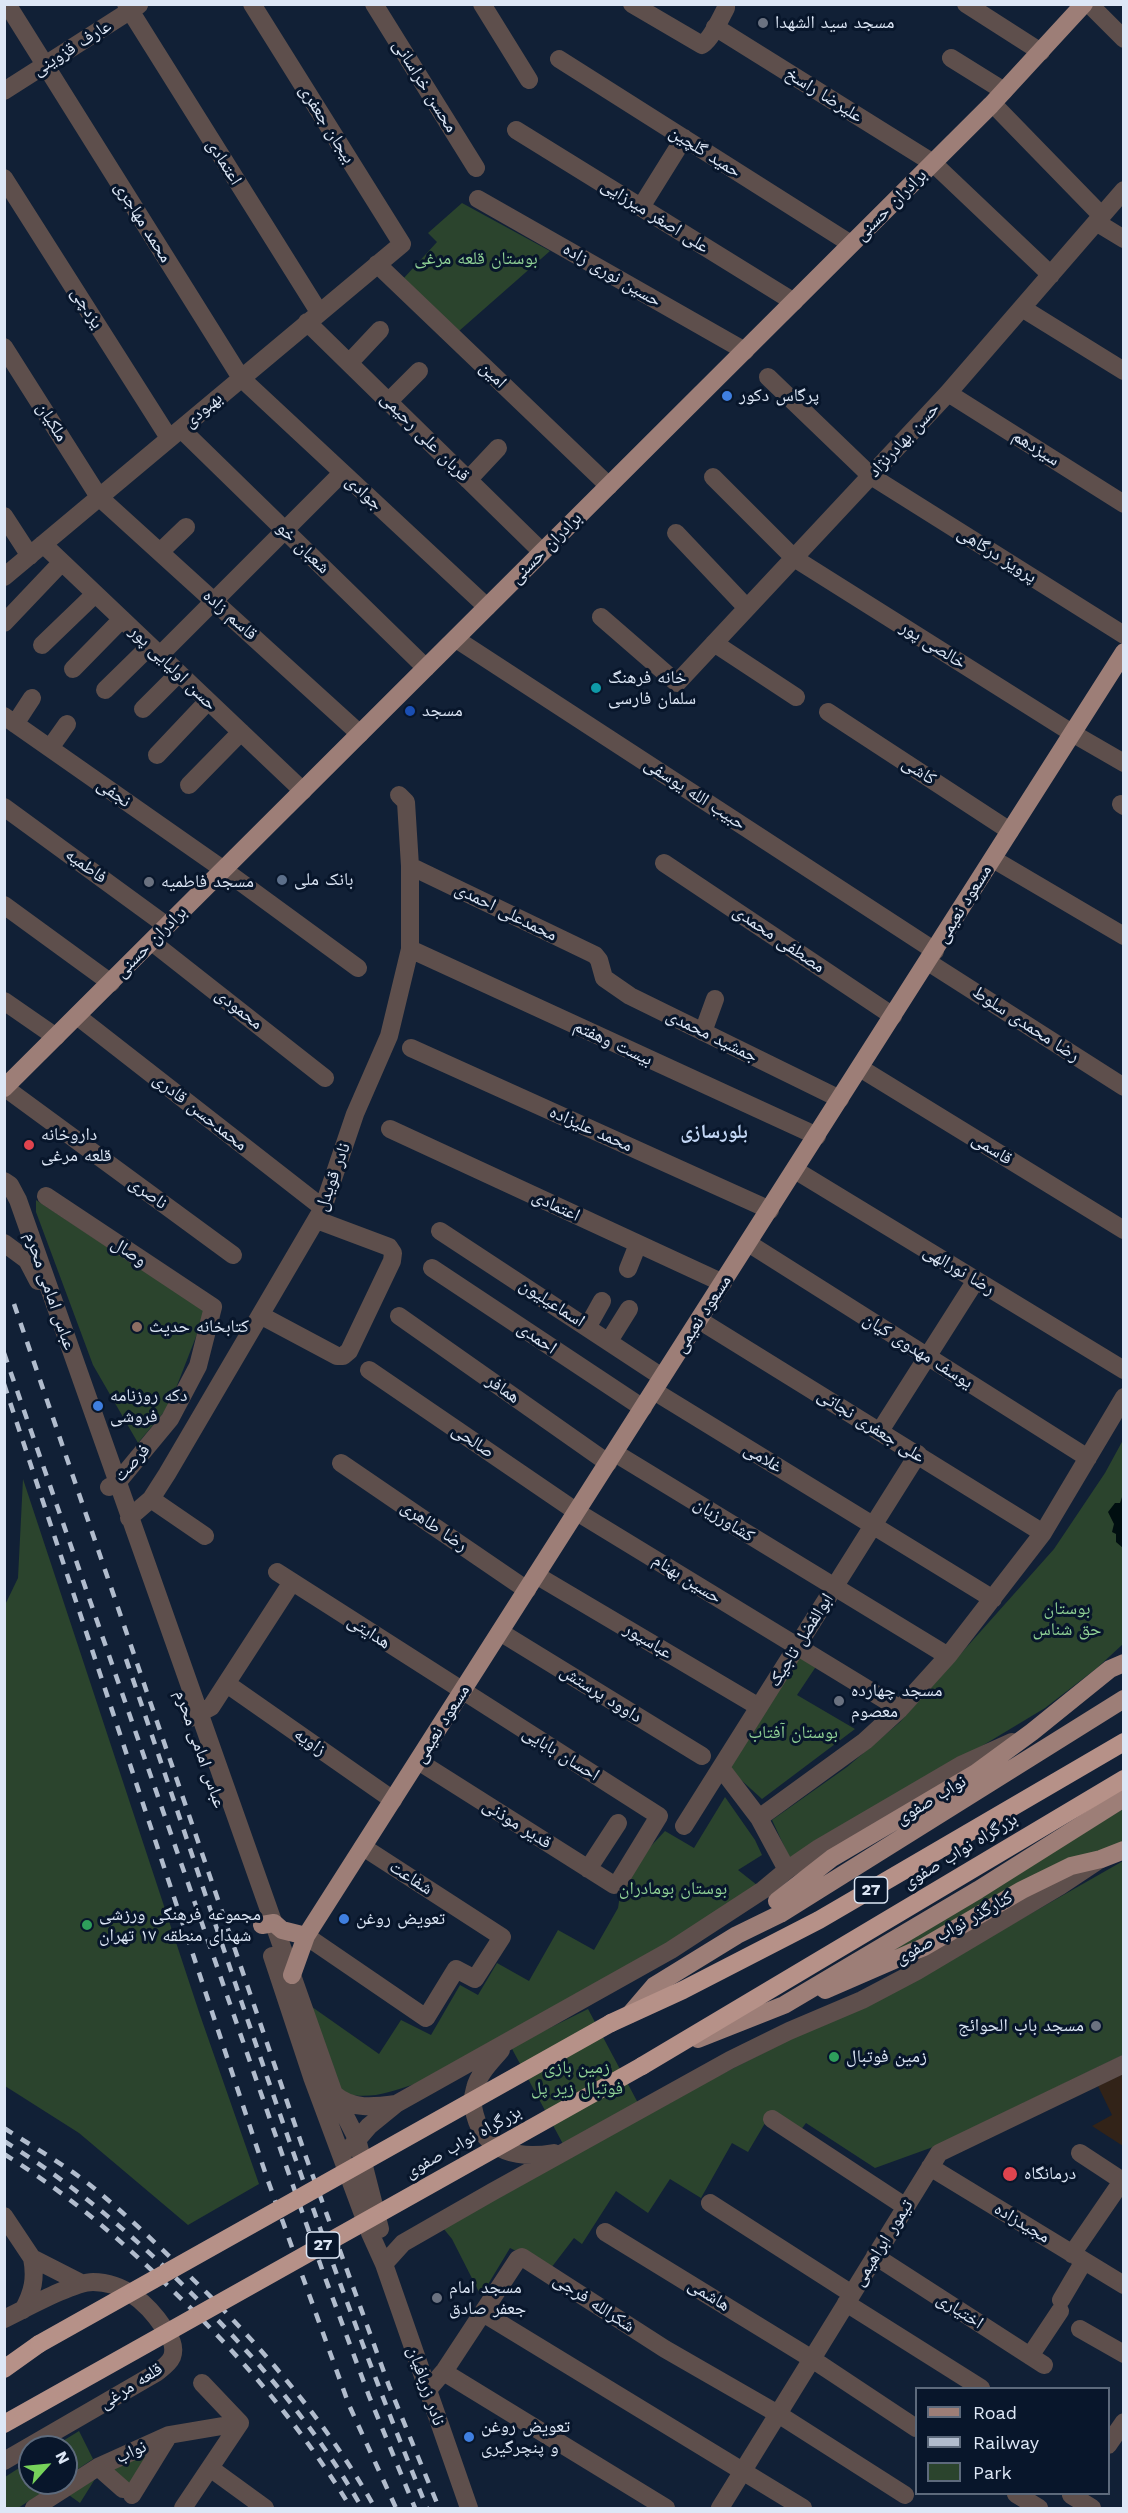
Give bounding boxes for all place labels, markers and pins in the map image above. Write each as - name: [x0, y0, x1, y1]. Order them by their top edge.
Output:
- place label: مسجد سید الشهدا: [775, 12, 895, 34]
- marker: مسجد سید الشهدا: [756, 16, 770, 30]
- place label: پرگاس دکور: [739, 385, 819, 407]
- marker: پرگاس دکور: [720, 389, 734, 403]
- place label: خانه فرهنگ سلمان فارسی: [608, 667, 696, 710]
- marker: خانه فرهنگ سلمان فارسی: [589, 681, 603, 695]
- place label: مسجد: [422, 700, 463, 722]
- marker: مسجد: [403, 704, 417, 718]
- place label: بانک ملی: [294, 869, 354, 891]
- place label: مسجد فاطمیه: [161, 871, 254, 893]
- marker: بانک ملی: [275, 873, 289, 887]
- marker: مسجد فاطمیه: [142, 875, 156, 889]
- place label: داروخانه قلعه مرغی: [41, 1124, 112, 1166]
- marker: داروخانه قلعه مرغی: [22, 1138, 36, 1152]
- place label: کتابخانه حدیث: [149, 1316, 249, 1338]
- marker: کتابخانه حدیث: [130, 1320, 144, 1334]
- place label: دکه روزنامه فروشی: [110, 1385, 187, 1428]
- marker: دکه روزنامه فروشی: [91, 1399, 105, 1413]
- place label: مسجد چهارده معصوم: [851, 1680, 942, 1722]
- marker: مسجد چهارده معصوم: [832, 1694, 846, 1708]
- place label: مجموعه فرهنگی ورزشی شهدای منطقه ۱۷ تهران: [99, 1904, 261, 1946]
- place label: تعویض روغن: [356, 1908, 445, 1930]
- marker: تعویض روغن: [337, 1912, 351, 1926]
- marker: مجموعه فرهنگی ورزشی شهدای منطقه ۱۷ تهران: [80, 1918, 94, 1932]
- place label: مسجد باب الحوائج: [958, 2015, 1084, 2037]
- marker: مسجد باب الحوائج: [1089, 2019, 1103, 2033]
- place label: زمین فوتبال: [846, 2046, 927, 2068]
- marker: زمین فوتبال: [827, 2050, 841, 2064]
- place label: درمانگاه: [1024, 2163, 1076, 2185]
- marker: درمانگاه: [1001, 2165, 1019, 2183]
- place label: مسجد امام جعفر صادق: [449, 2277, 526, 2320]
- marker: مسجد امام جعفر صادق: [430, 2291, 444, 2305]
- place label: تعویض روغن و پنچرگیری: [481, 2416, 570, 2458]
- marker: تعویض روغن و پنچرگیری: [462, 2430, 476, 2444]

